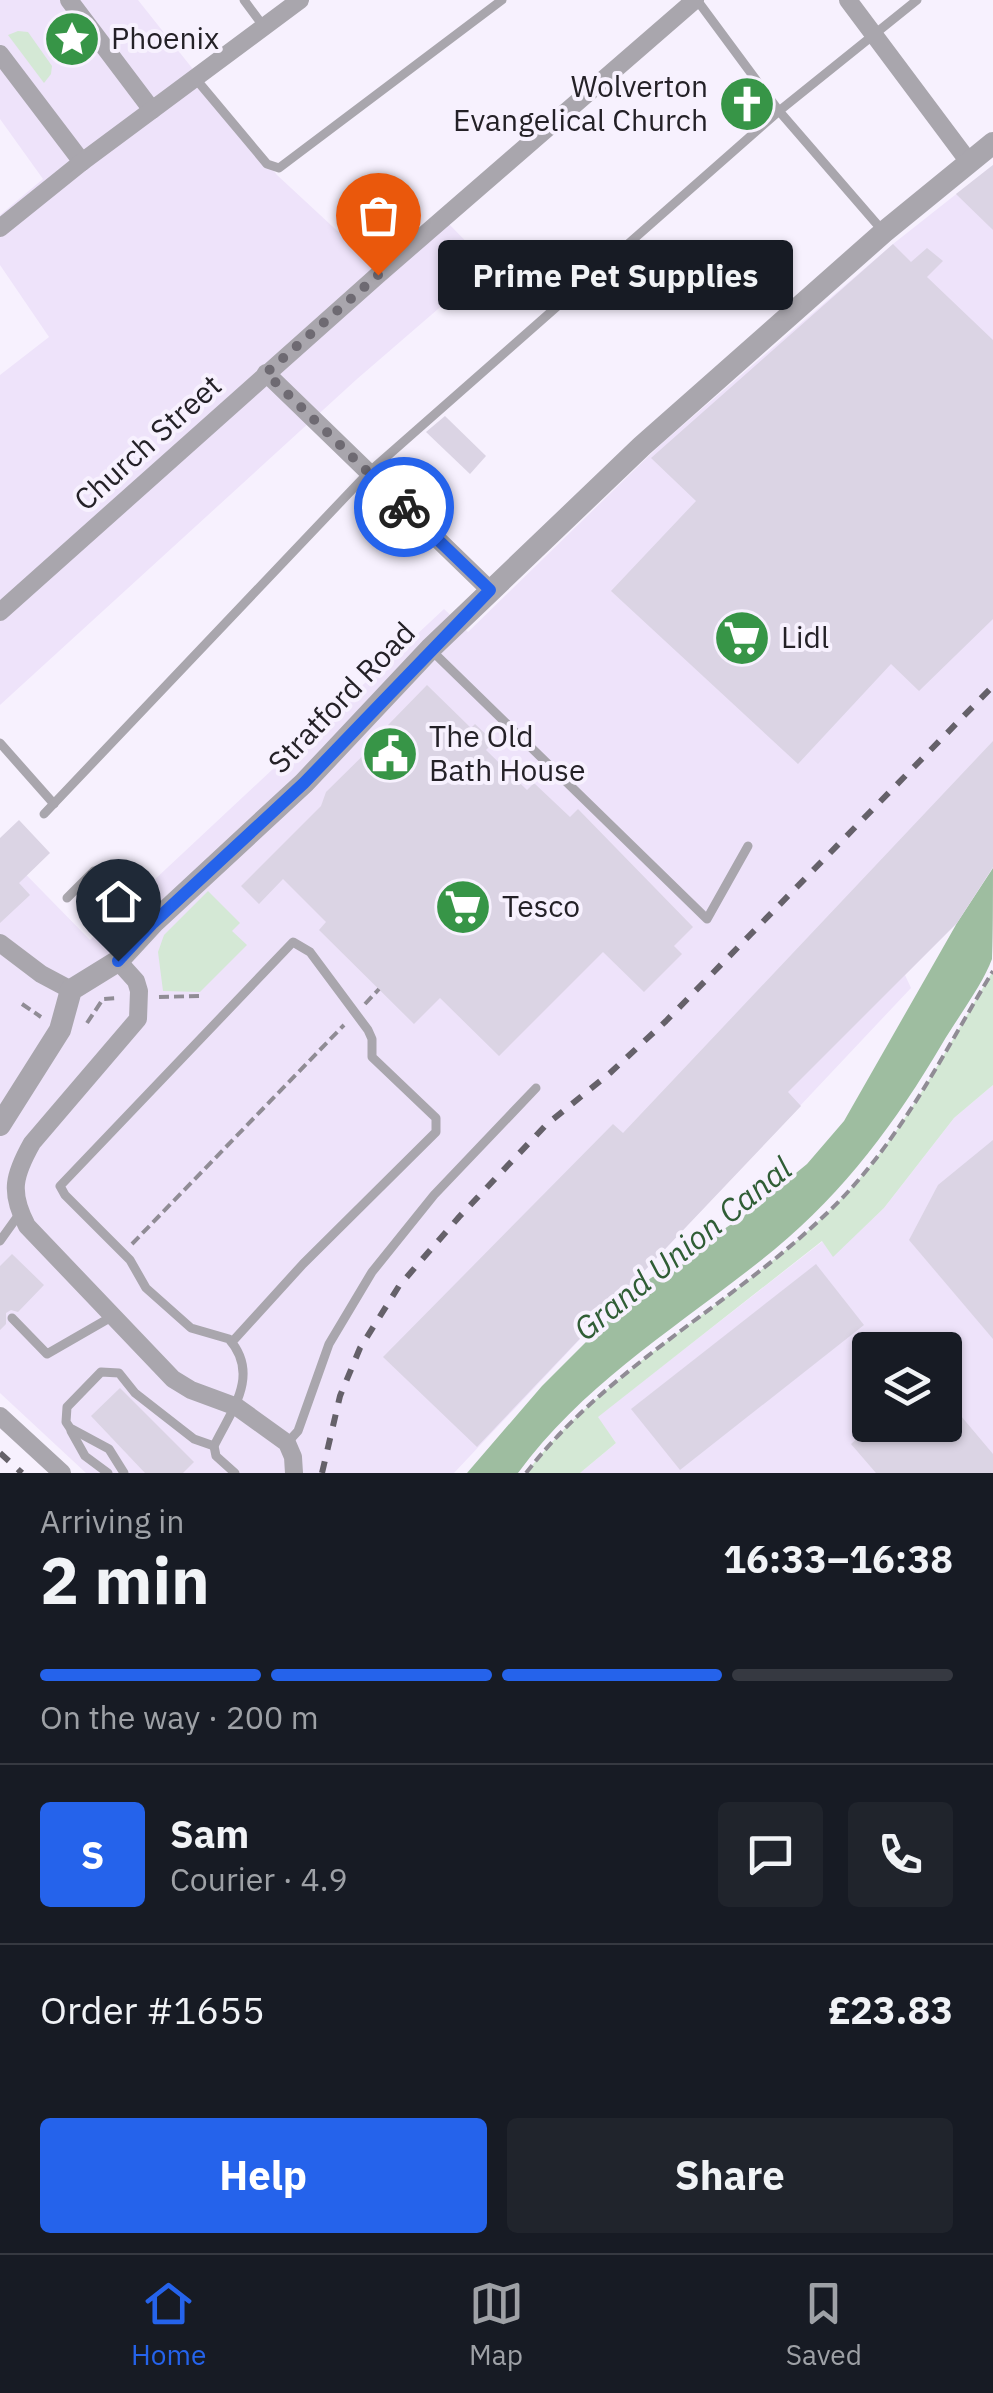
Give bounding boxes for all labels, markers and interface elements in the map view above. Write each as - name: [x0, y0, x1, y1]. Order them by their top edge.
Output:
- place icon: Phoenix: [42, 9, 102, 69]
- place label: Phoenix: [111, 18, 219, 57]
- place label: Wolverton Evangelical Church: [453, 66, 708, 139]
- church icon: Wolverton Evangelical Church: [717, 74, 777, 134]
- pin: [336, 173, 421, 276]
- icon: bag: [351, 188, 406, 243]
- callout: Prime Pet Supplies: [438, 240, 793, 310]
- text: Prime Pet Supplies: [473, 254, 758, 296]
- street label: Church Street: [65, 365, 229, 518]
- courier: [354, 457, 454, 557]
- icon: bike: [377, 480, 432, 535]
- supermarket icon: Lidl: [712, 608, 772, 668]
- street label: Stratford Road: [259, 613, 423, 781]
- place label: Lidl: [781, 617, 829, 656]
- place label: The Old Bath House: [429, 716, 585, 789]
- public building icon: The Old Bath House: [360, 724, 420, 784]
- pin: [76, 859, 161, 962]
- icon: home: [91, 874, 146, 929]
- supermarket icon: Tesco: [433, 877, 493, 937]
- place label: Tesco: [502, 886, 580, 925]
- water label: Grand Union Canal: [565, 1147, 801, 1349]
- map controls: [852, 1332, 962, 1442]
- button: layers: [852, 1332, 962, 1442]
- text: Arriving in: [40, 1500, 185, 1542]
- text: 16:33–16:38: [723, 1534, 953, 1583]
- text: 2 min: [40, 1537, 210, 1622]
- text: On the way · 200 m: [40, 1696, 319, 1738]
- button: chat: [718, 1802, 823, 1907]
- button: phone: [848, 1802, 953, 1907]
- text: Sam: [170, 1809, 249, 1858]
- text: S: [81, 1830, 104, 1879]
- text: Courier · 4.9: [170, 1858, 348, 1900]
- text: Order #1655: [40, 1985, 265, 2034]
- text: £23.83: [828, 1985, 953, 2034]
- button: Help: [40, 2118, 487, 2233]
- button: Share: [507, 2118, 953, 2233]
- tab: Home: [131, 2276, 206, 2373]
- tab: Map: [469, 2276, 524, 2373]
- tab: Saved: [786, 2276, 862, 2373]

